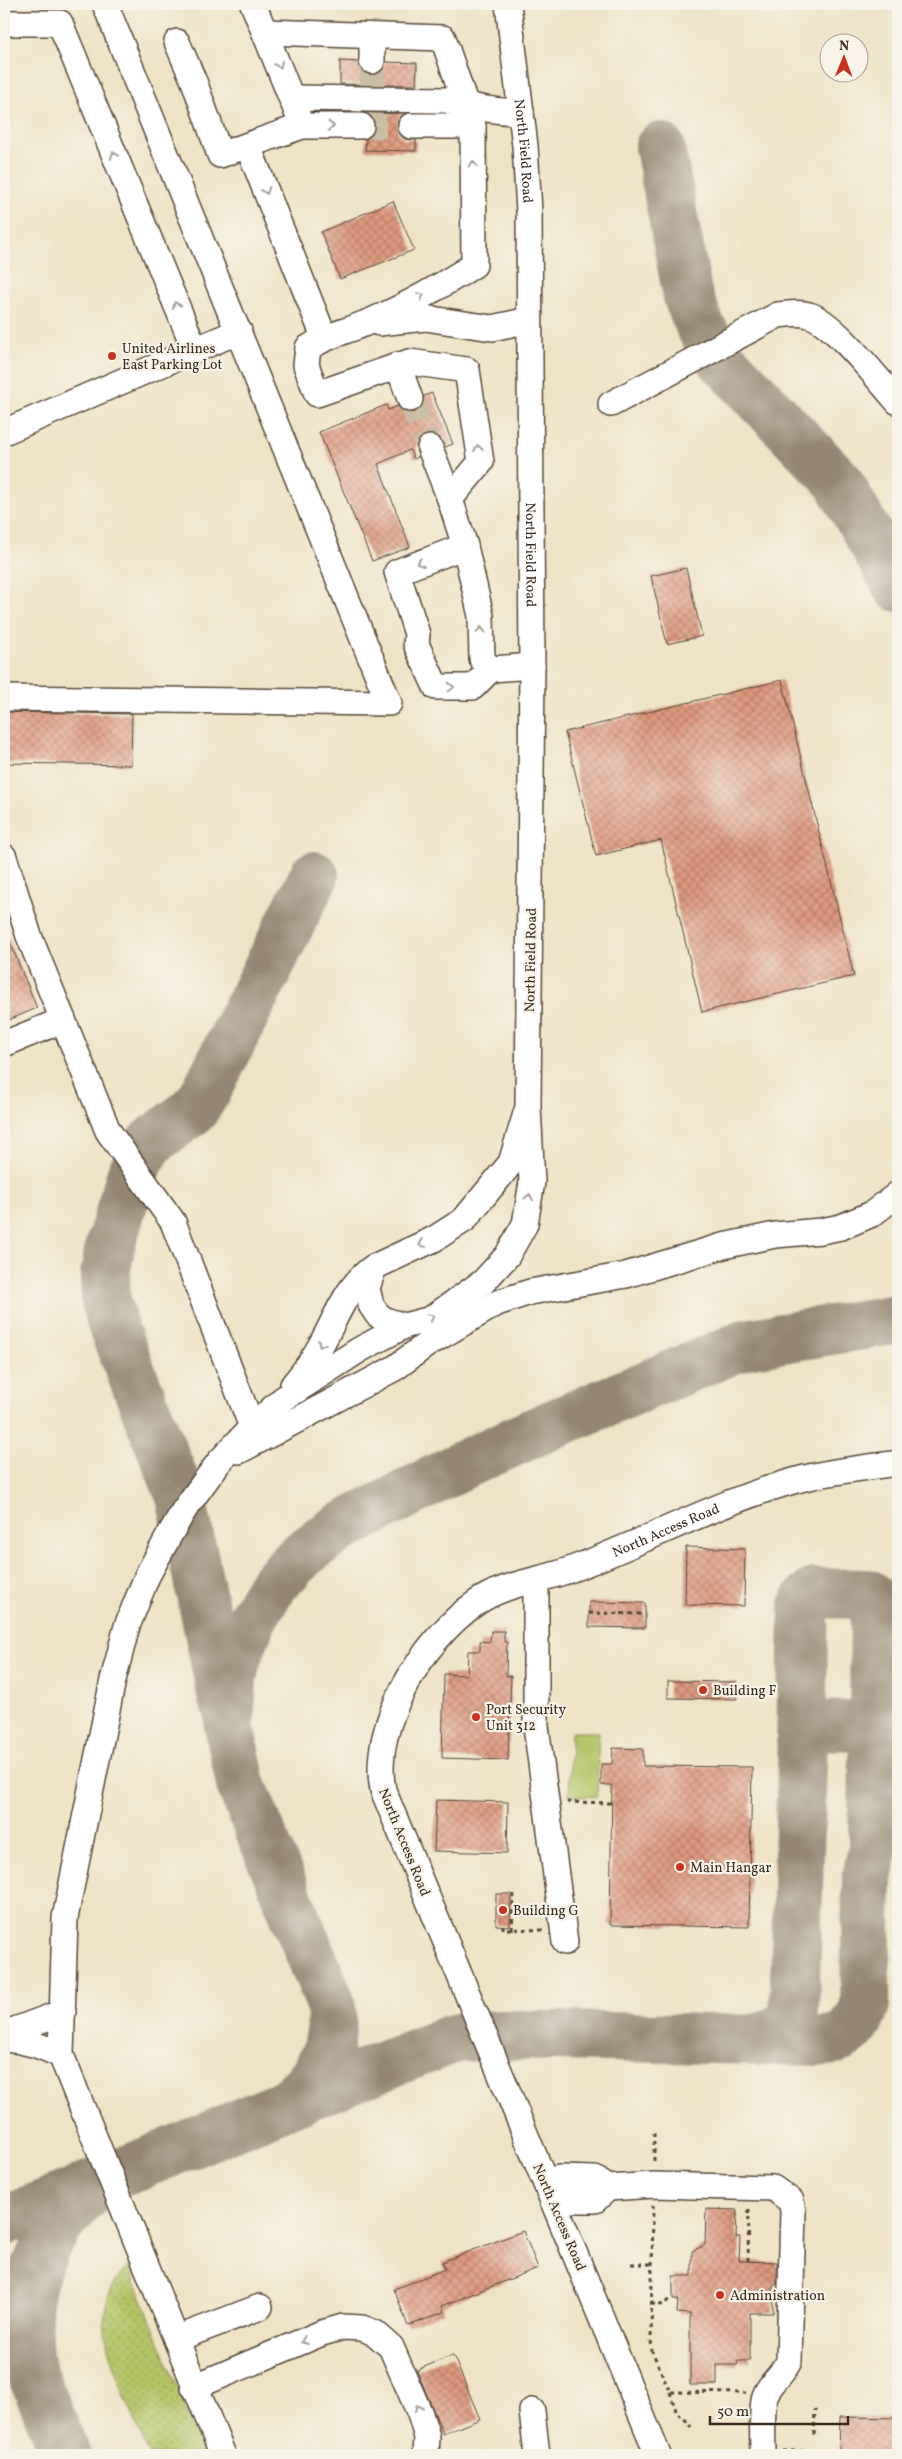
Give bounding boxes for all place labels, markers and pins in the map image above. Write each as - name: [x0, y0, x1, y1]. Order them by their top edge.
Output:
- place label: United Airlines East Parking Lot: [122, 340, 223, 375]
- marker: United Airlines East Parking Lot: [106, 350, 118, 362]
- place label: Building F: [713, 1682, 776, 1701]
- marker: Building F: [697, 1684, 709, 1696]
- place label: Port Security Unit 312: [486, 1701, 566, 1736]
- marker: Port Security Unit 312: [470, 1711, 482, 1723]
- place label: Main Hangar: [690, 1859, 771, 1878]
- marker: Main Hangar: [674, 1861, 686, 1873]
- place label: Building G: [513, 1902, 579, 1921]
- marker: Building G: [497, 1904, 509, 1916]
- place label: Administration: [730, 2287, 825, 2306]
- marker: Administration: [714, 2289, 726, 2301]

